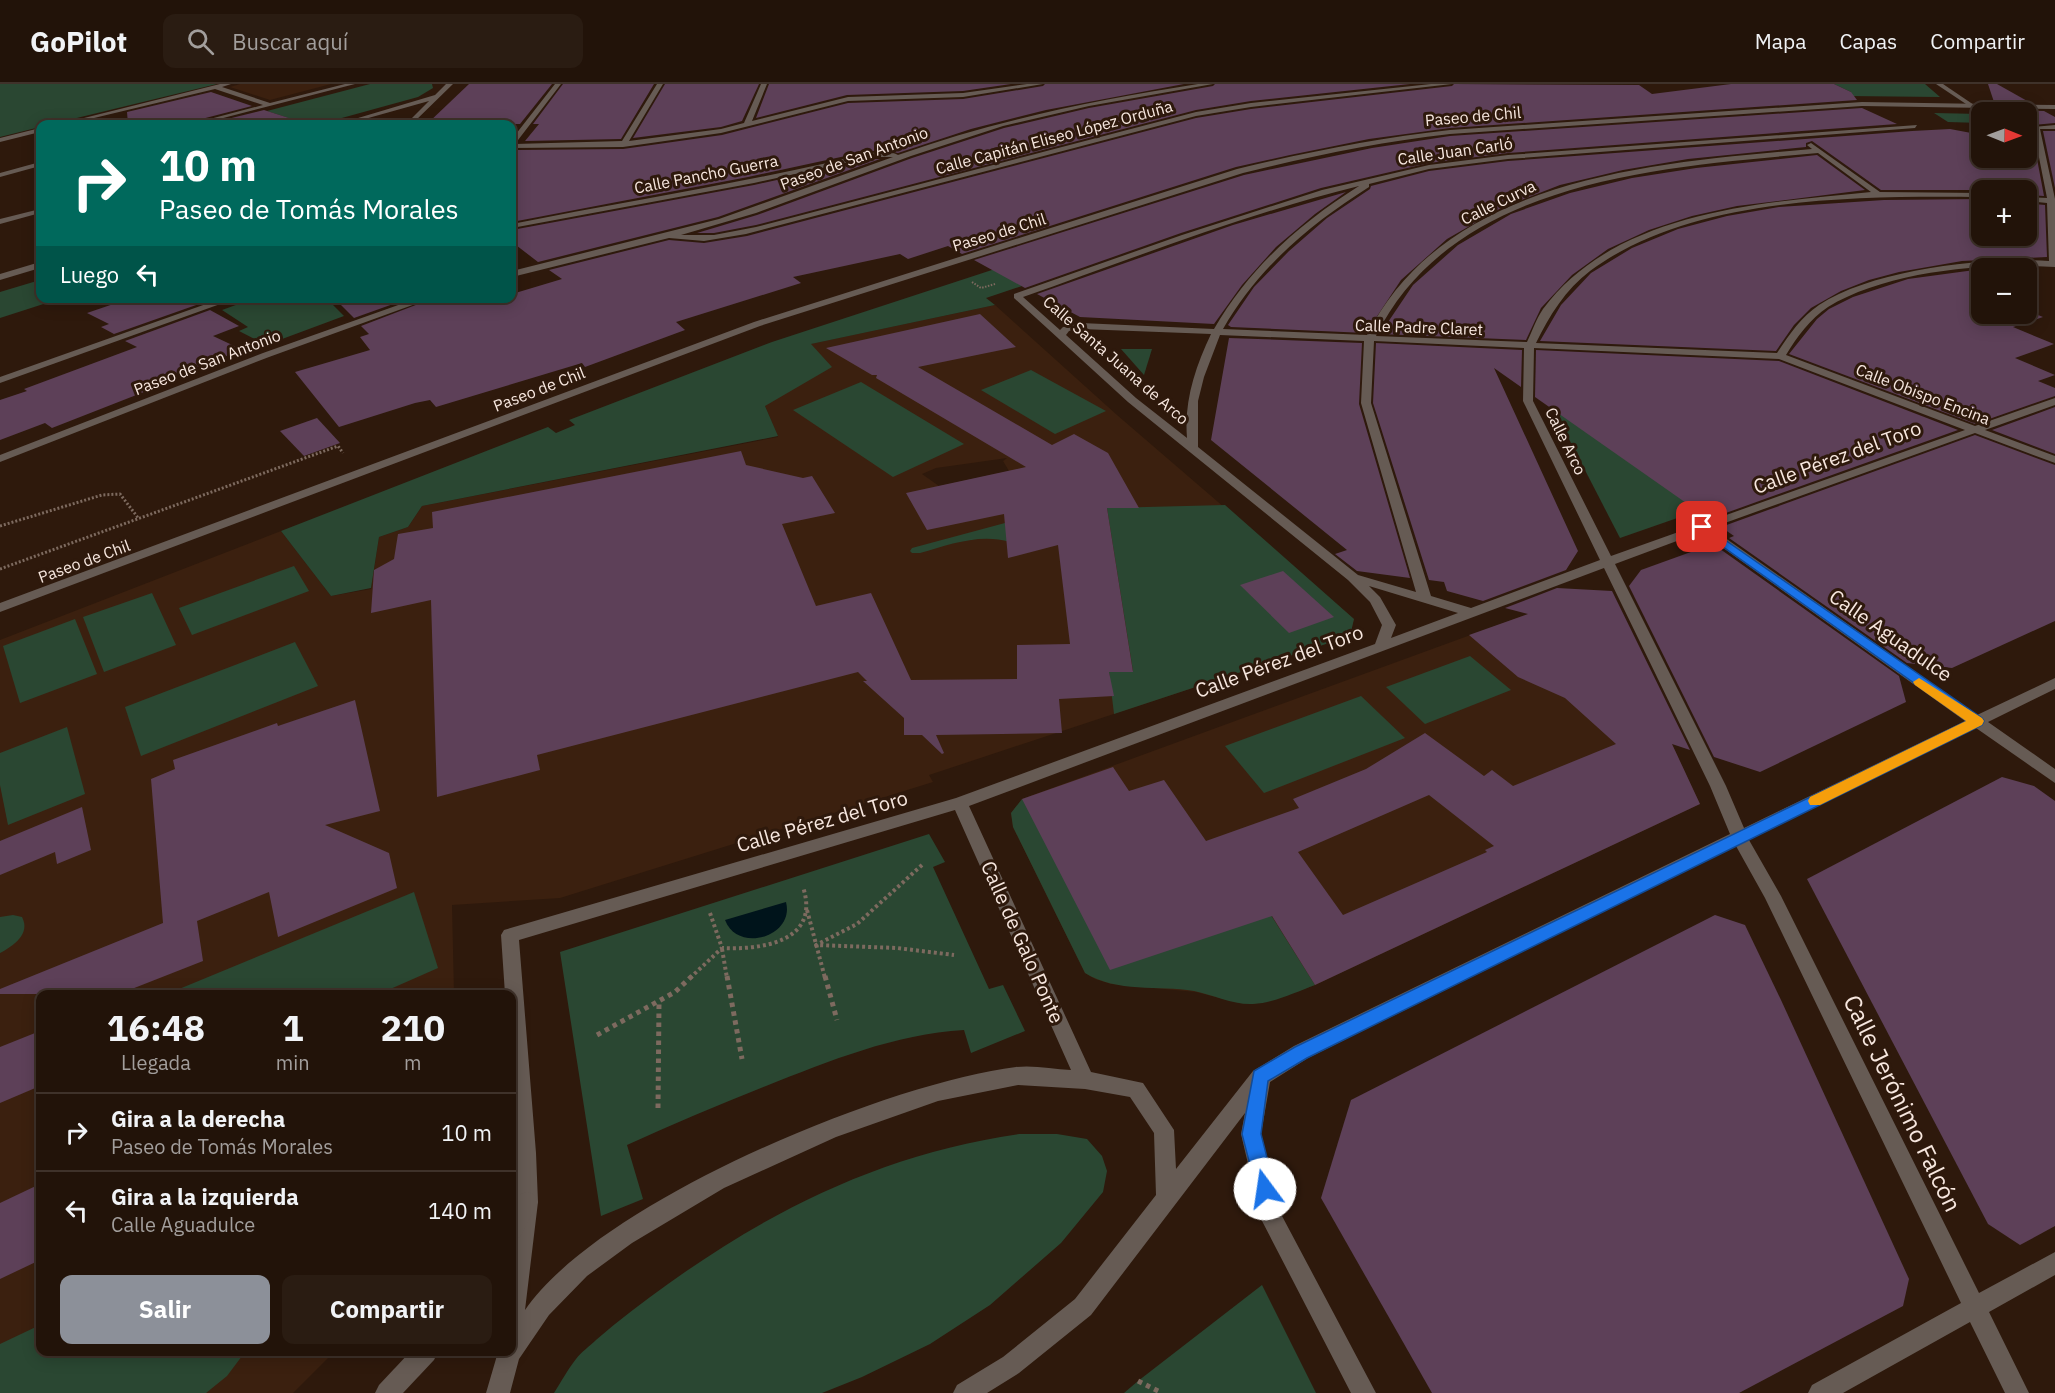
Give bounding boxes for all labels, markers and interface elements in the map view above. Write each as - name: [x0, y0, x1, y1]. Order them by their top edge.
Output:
- search box: [163, 14, 583, 68]
- text: GoPilot: [30, 23, 127, 60]
- icon: search: [184, 25, 217, 58]
- text: Buscar aquí: [232, 27, 348, 56]
- text: Mapa: [1755, 27, 1806, 55]
- text: Capas: [1839, 27, 1897, 55]
- text: Compartir: [1930, 27, 2025, 55]
- street label: Calle Capitán Eliseo López Orduña: [933, 96, 1175, 178]
- street label: Paseo de Chil: [1424, 102, 1522, 130]
- north arrow: [1971, 102, 2037, 168]
- map controls: [1971, 102, 2037, 324]
- street label: Paseo de San Antonio: [777, 122, 931, 194]
- street label: Calle Juan Carló: [1396, 133, 1514, 169]
- text: 10 m: [159, 138, 257, 193]
- icon: right: [60, 144, 138, 222]
- street label: Calle Pancho Guerra: [632, 150, 780, 198]
- street label: Calle Curva: [1457, 175, 1539, 229]
- button: +: [1971, 180, 2037, 246]
- text: Paseo de Tomás Morales: [159, 191, 459, 226]
- street label: Paseo de Chil: [950, 208, 1048, 256]
- icon: left: [131, 258, 164, 291]
- button: −: [1971, 258, 2037, 324]
- text: Luego: [60, 260, 119, 289]
- street label: Calle Santa Juana de Arco: [1039, 291, 1193, 429]
- street label: Calle Padre Claret: [1354, 315, 1484, 339]
- street label: Paseo de San Antonio: [131, 325, 283, 399]
- street label: Calle Obispo Encina: [1853, 359, 1993, 429]
- street label: Paseo de Chil: [490, 362, 588, 416]
- street label: Calle Arco: [1541, 404, 1591, 478]
- street label: Calle Pérez del Toro: [1749, 414, 1925, 500]
- pin: [1676, 501, 1727, 552]
- icon: arrive: [1685, 510, 1718, 543]
- street label: Paseo de Chil: [35, 535, 133, 587]
- street label: Calle Aguadulce: [1824, 583, 1958, 687]
- street label: Calle Pérez del Toro: [1191, 618, 1367, 704]
- street label: Calle Pérez del Toro: [733, 784, 911, 858]
- street label: Calle de Galo Ponte: [975, 857, 1071, 1027]
- street label: Calle Jerónimo Falcón: [1837, 989, 1969, 1217]
- text: 16:48: [107, 1004, 205, 1051]
- text: 1: [282, 1004, 304, 1051]
- text: 210: [380, 1004, 445, 1051]
- text: Llegada: [121, 1049, 191, 1076]
- text: min: [276, 1049, 310, 1076]
- text: m: [404, 1049, 422, 1076]
- text: Gira a la derecha: [111, 1104, 285, 1133]
- icon: right: [60, 1116, 93, 1149]
- text: 10 m: [441, 1118, 492, 1147]
- text: Paseo de Tomás Morales: [111, 1133, 333, 1160]
- position arrow: [1233, 1157, 1297, 1221]
- text: Gira a la izquierda: [111, 1182, 299, 1211]
- icon: left: [60, 1194, 93, 1227]
- text: 140 m: [428, 1196, 492, 1225]
- text: Calle Aguadulce: [111, 1211, 255, 1238]
- button: Salir: [60, 1275, 270, 1344]
- button: Compartir: [282, 1275, 492, 1344]

